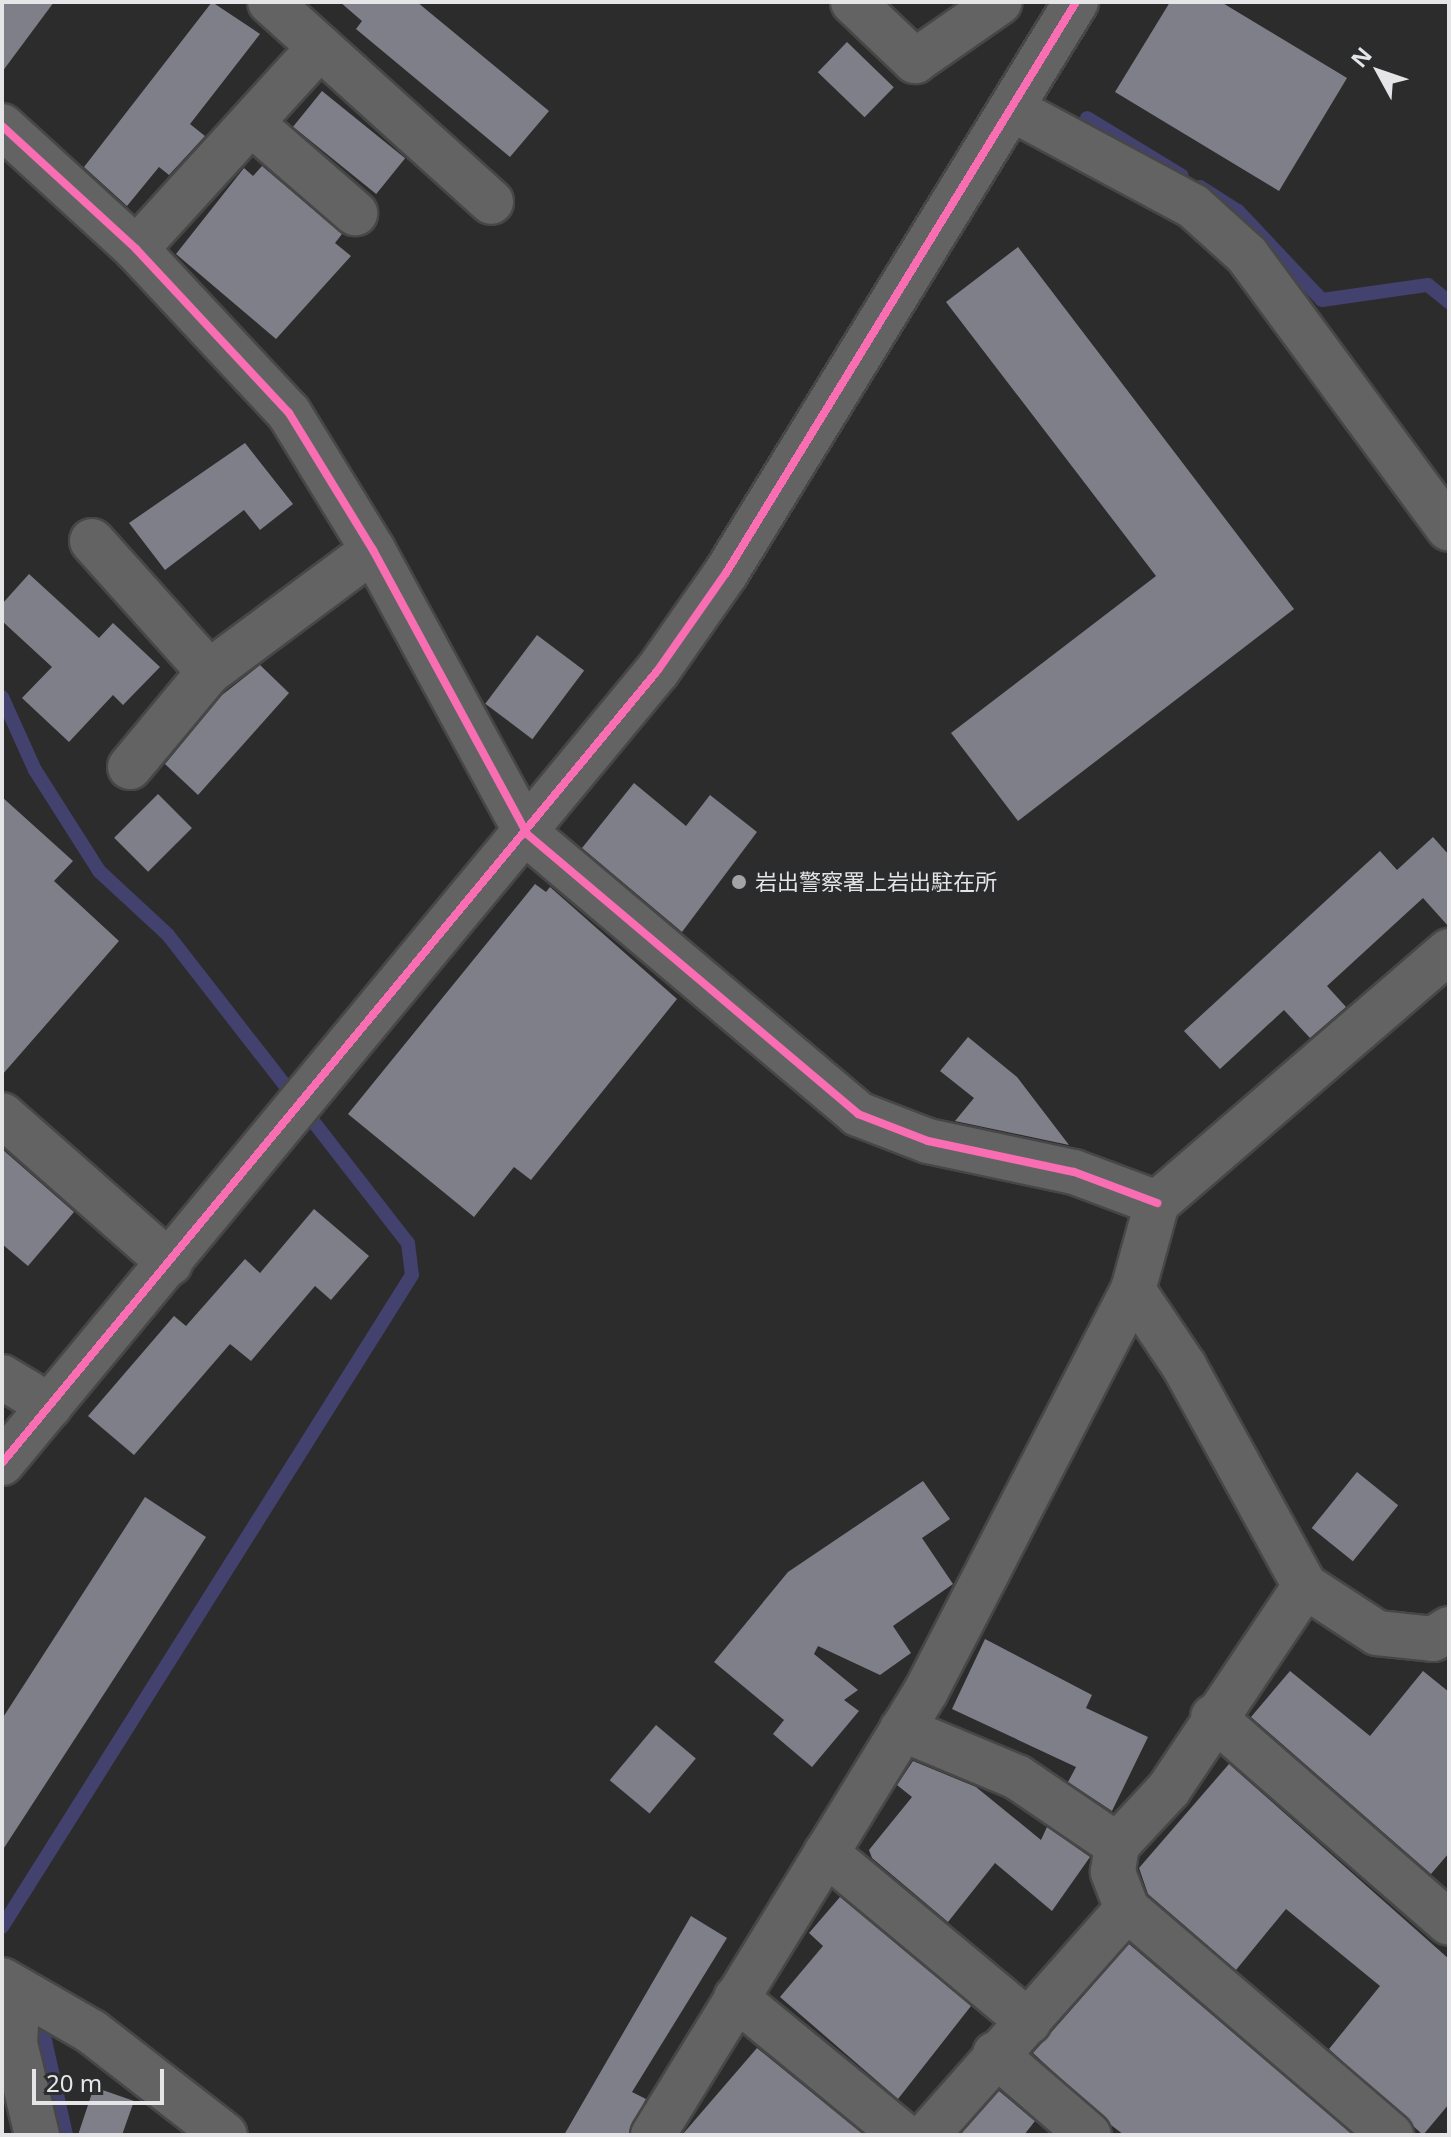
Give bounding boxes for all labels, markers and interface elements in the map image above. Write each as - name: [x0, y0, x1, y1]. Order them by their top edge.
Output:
- north arrow: [1339, 32, 1419, 112]
- text: N: [1343, 40, 1378, 73]
- place label: 岩出警察署上岩出駐在所: [755, 869, 997, 895]
- marker: 岩出警察署上岩出駐在所: [730, 873, 748, 891]
- scale bar: [36, 2053, 168, 2103]
- text: 20 m: [46, 2066, 102, 2099]

